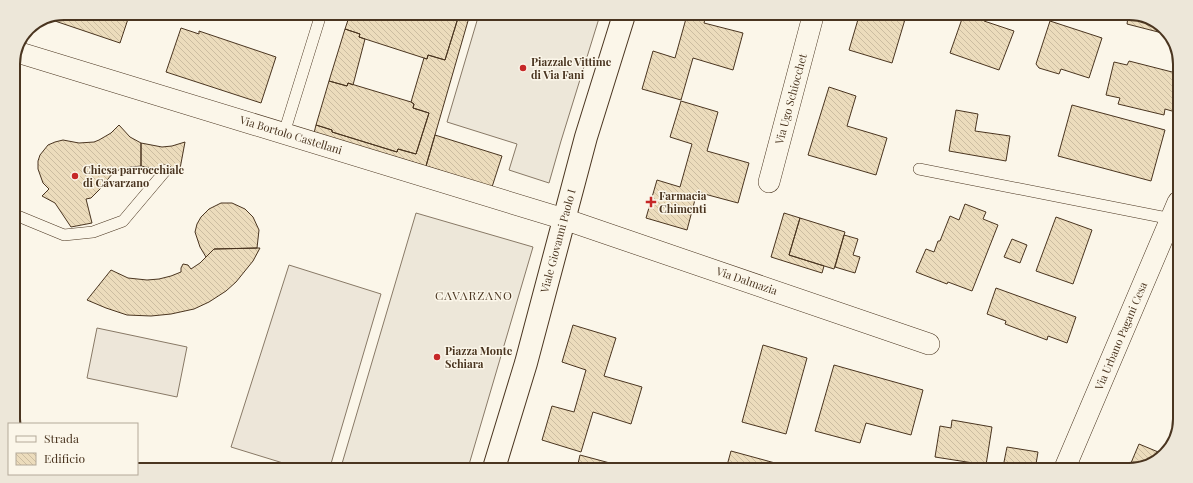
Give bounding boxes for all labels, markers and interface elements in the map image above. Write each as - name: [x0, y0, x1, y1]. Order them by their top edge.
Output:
- street label: Via Ugo Schiocchet: [771, 52, 810, 147]
- place label: Piazzale Vittime di Via Fani: [531, 54, 612, 82]
- marker: Piazzale Vittime di Via Fani: [518, 63, 528, 73]
- street label: Via Bortolo Castellani: [237, 112, 344, 157]
- place label: Chiesa parrocchiale di Cavarzano: [83, 162, 184, 190]
- marker: Chiesa parrocchiale di Cavarzano: [70, 171, 80, 181]
- street label: Viale Giovanni Paolo I: [536, 187, 579, 295]
- place label: Farmacia Chimenti: [659, 188, 707, 216]
- marker: Farmacia Chimenti: [646, 197, 656, 207]
- street label: Via Dalmazia: [714, 263, 780, 298]
- street label: Via Urbano Pagani Cesa: [1091, 279, 1150, 393]
- district label: CAVARZANO: [435, 287, 513, 303]
- place label: Piazza Monte Schiara: [445, 343, 513, 371]
- marker: Piazza Monte Schiara: [432, 352, 442, 362]
- legend: [8, 423, 138, 475]
- text: Strada: [44, 430, 79, 446]
- text: Edificio: [44, 450, 86, 466]

